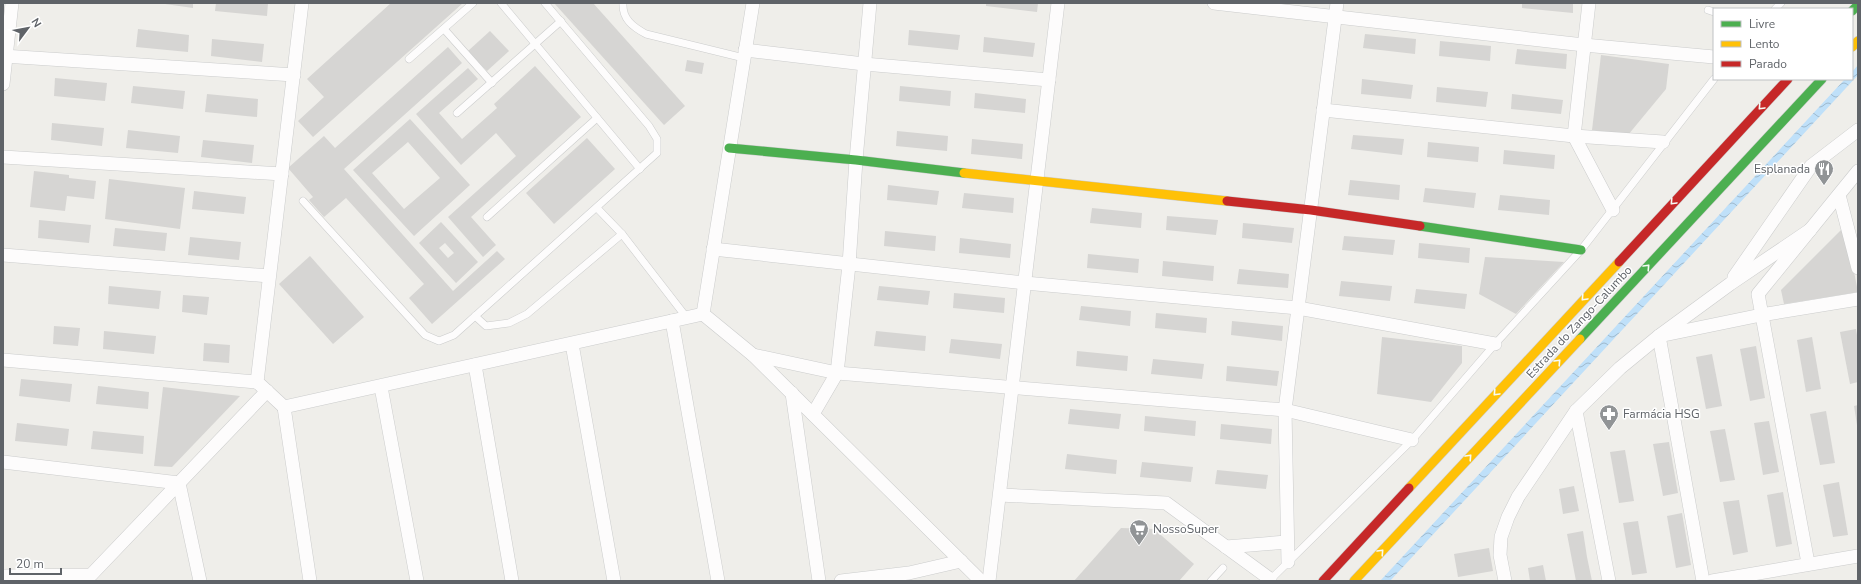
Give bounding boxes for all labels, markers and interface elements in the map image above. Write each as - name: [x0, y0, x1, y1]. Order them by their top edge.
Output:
- north arrow: [8, 8, 48, 48]
- legend: [1713, 8, 1853, 80]
- text: N: [28, 15, 45, 30]
- text: Livre: [1749, 16, 1775, 32]
- text: Lento: [1749, 36, 1780, 52]
- text: Parado: [1749, 56, 1787, 72]
- one-way arrow: [1758, 102, 1766, 110]
- restaurant icon: Esplanada: [1813, 158, 1835, 186]
- place label: Esplanada: [1754, 161, 1810, 177]
- one-way arrow: [1670, 198, 1677, 205]
- street label: Estrada do Zango-Calumbo: [1523, 262, 1636, 382]
- one-way arrow: [1642, 264, 1650, 272]
- one-way arrow: [1581, 293, 1589, 301]
- one-way arrow: [1553, 359, 1561, 367]
- one-way arrow: [1493, 388, 1501, 396]
- pharmacy icon: Farmácia HSG: [1598, 403, 1620, 431]
- place label: Farmácia HSG: [1623, 406, 1700, 422]
- one-way arrow: [1465, 454, 1472, 462]
- supermarket icon: NossoSuper: [1128, 518, 1150, 546]
- place label: NossoSuper: [1153, 521, 1219, 537]
- scale bar: [10, 550, 61, 576]
- one-way arrow: [1376, 550, 1383, 557]
- text: 20 m: [16, 556, 44, 572]

